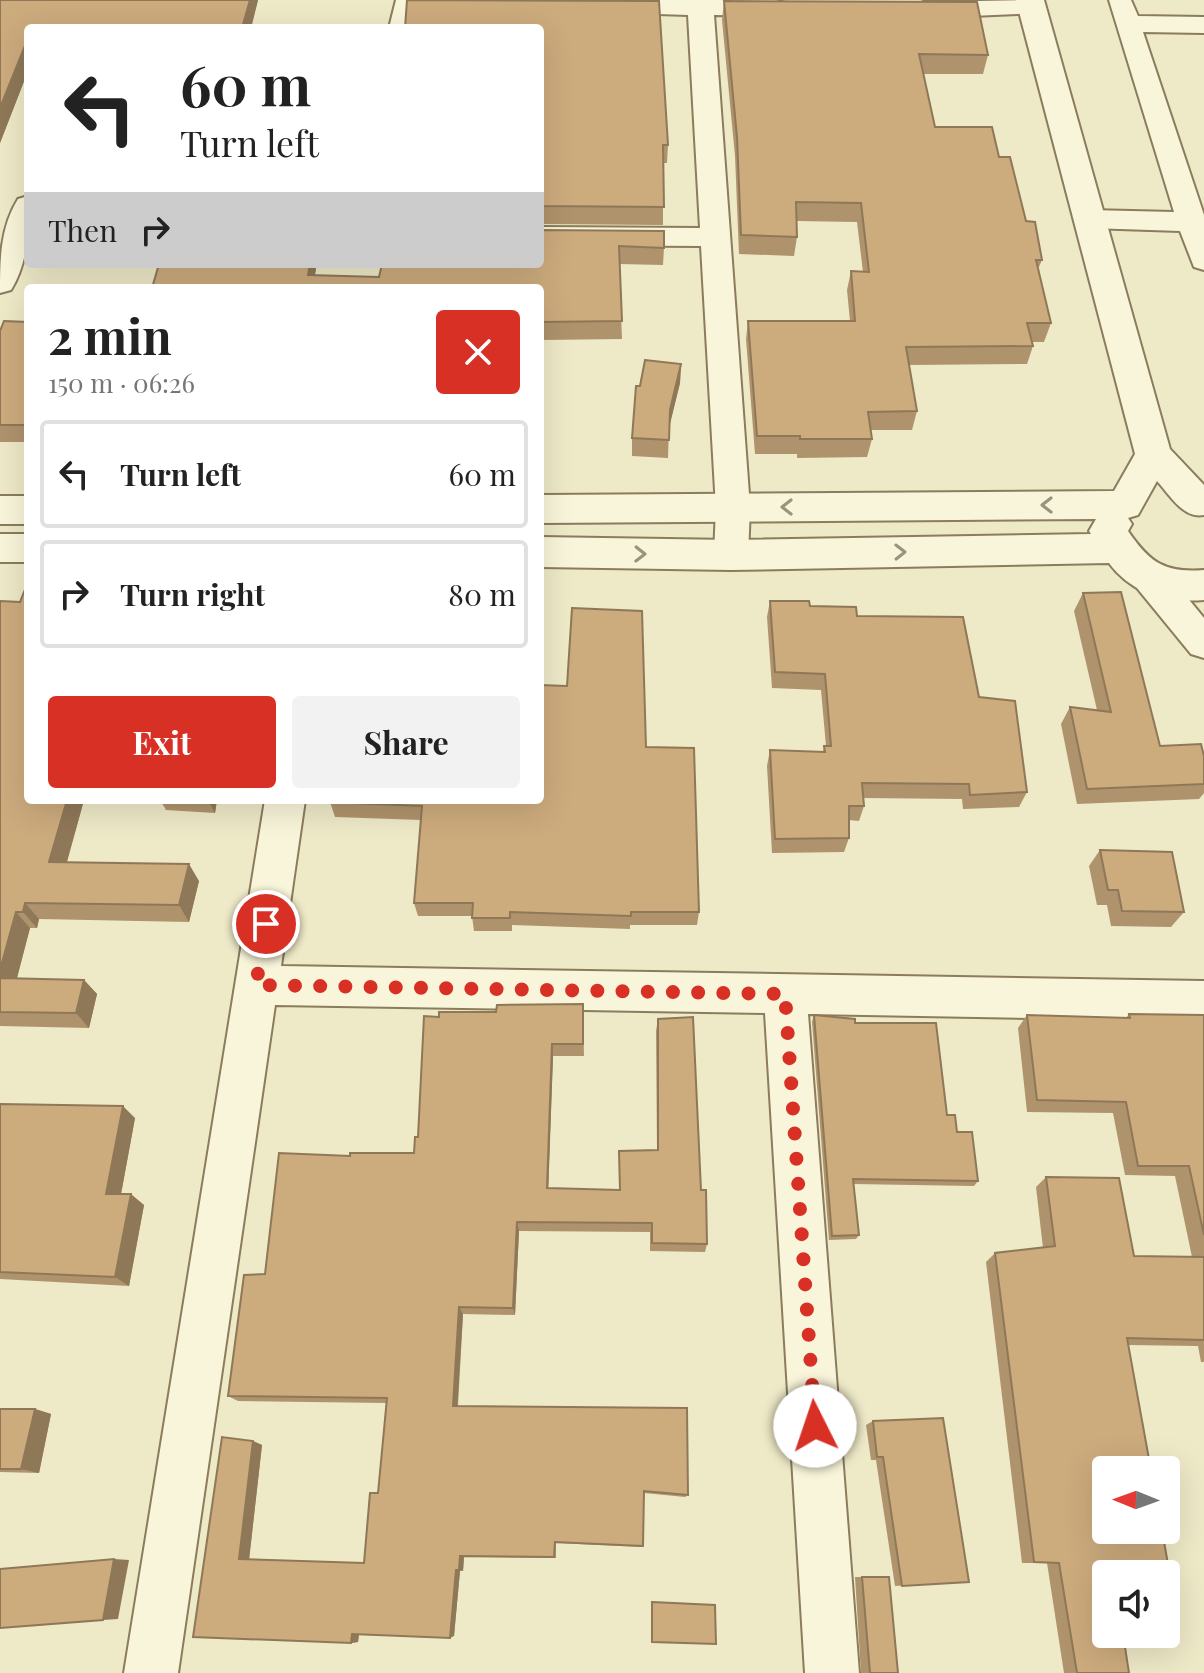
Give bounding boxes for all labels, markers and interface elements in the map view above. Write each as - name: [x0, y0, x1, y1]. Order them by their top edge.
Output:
- text: 60 m: [180, 46, 311, 121]
- icon: left: [48, 56, 152, 160]
- text: Turn left: [180, 118, 319, 166]
- icon: right: [133, 208, 177, 252]
- text: Then: [48, 210, 117, 250]
- text: 2 min: [48, 303, 172, 367]
- button: close: [436, 310, 520, 394]
- text: 150 m · 06:26: [48, 365, 195, 400]
- icon: left: [52, 452, 96, 496]
- text: Turn left: [120, 454, 241, 494]
- text: 60 m: [448, 454, 516, 494]
- one-way arrow: [1040, 497, 1053, 514]
- one-way arrow: [780, 499, 793, 516]
- one-way arrow: [894, 543, 907, 561]
- one-way arrow: [634, 545, 647, 562]
- icon: right: [52, 572, 96, 616]
- text: Turn right: [120, 574, 265, 614]
- text: 80 m: [448, 574, 516, 614]
- button: Exit: [48, 696, 276, 788]
- button: Share: [292, 696, 520, 788]
- pin: [232, 890, 300, 958]
- icon: arrive: [244, 902, 288, 946]
- position arrow: [773, 1384, 857, 1468]
- north arrow: [1092, 1456, 1180, 1544]
- map controls: [1092, 1456, 1180, 1648]
- button: sound: [1092, 1560, 1180, 1648]

